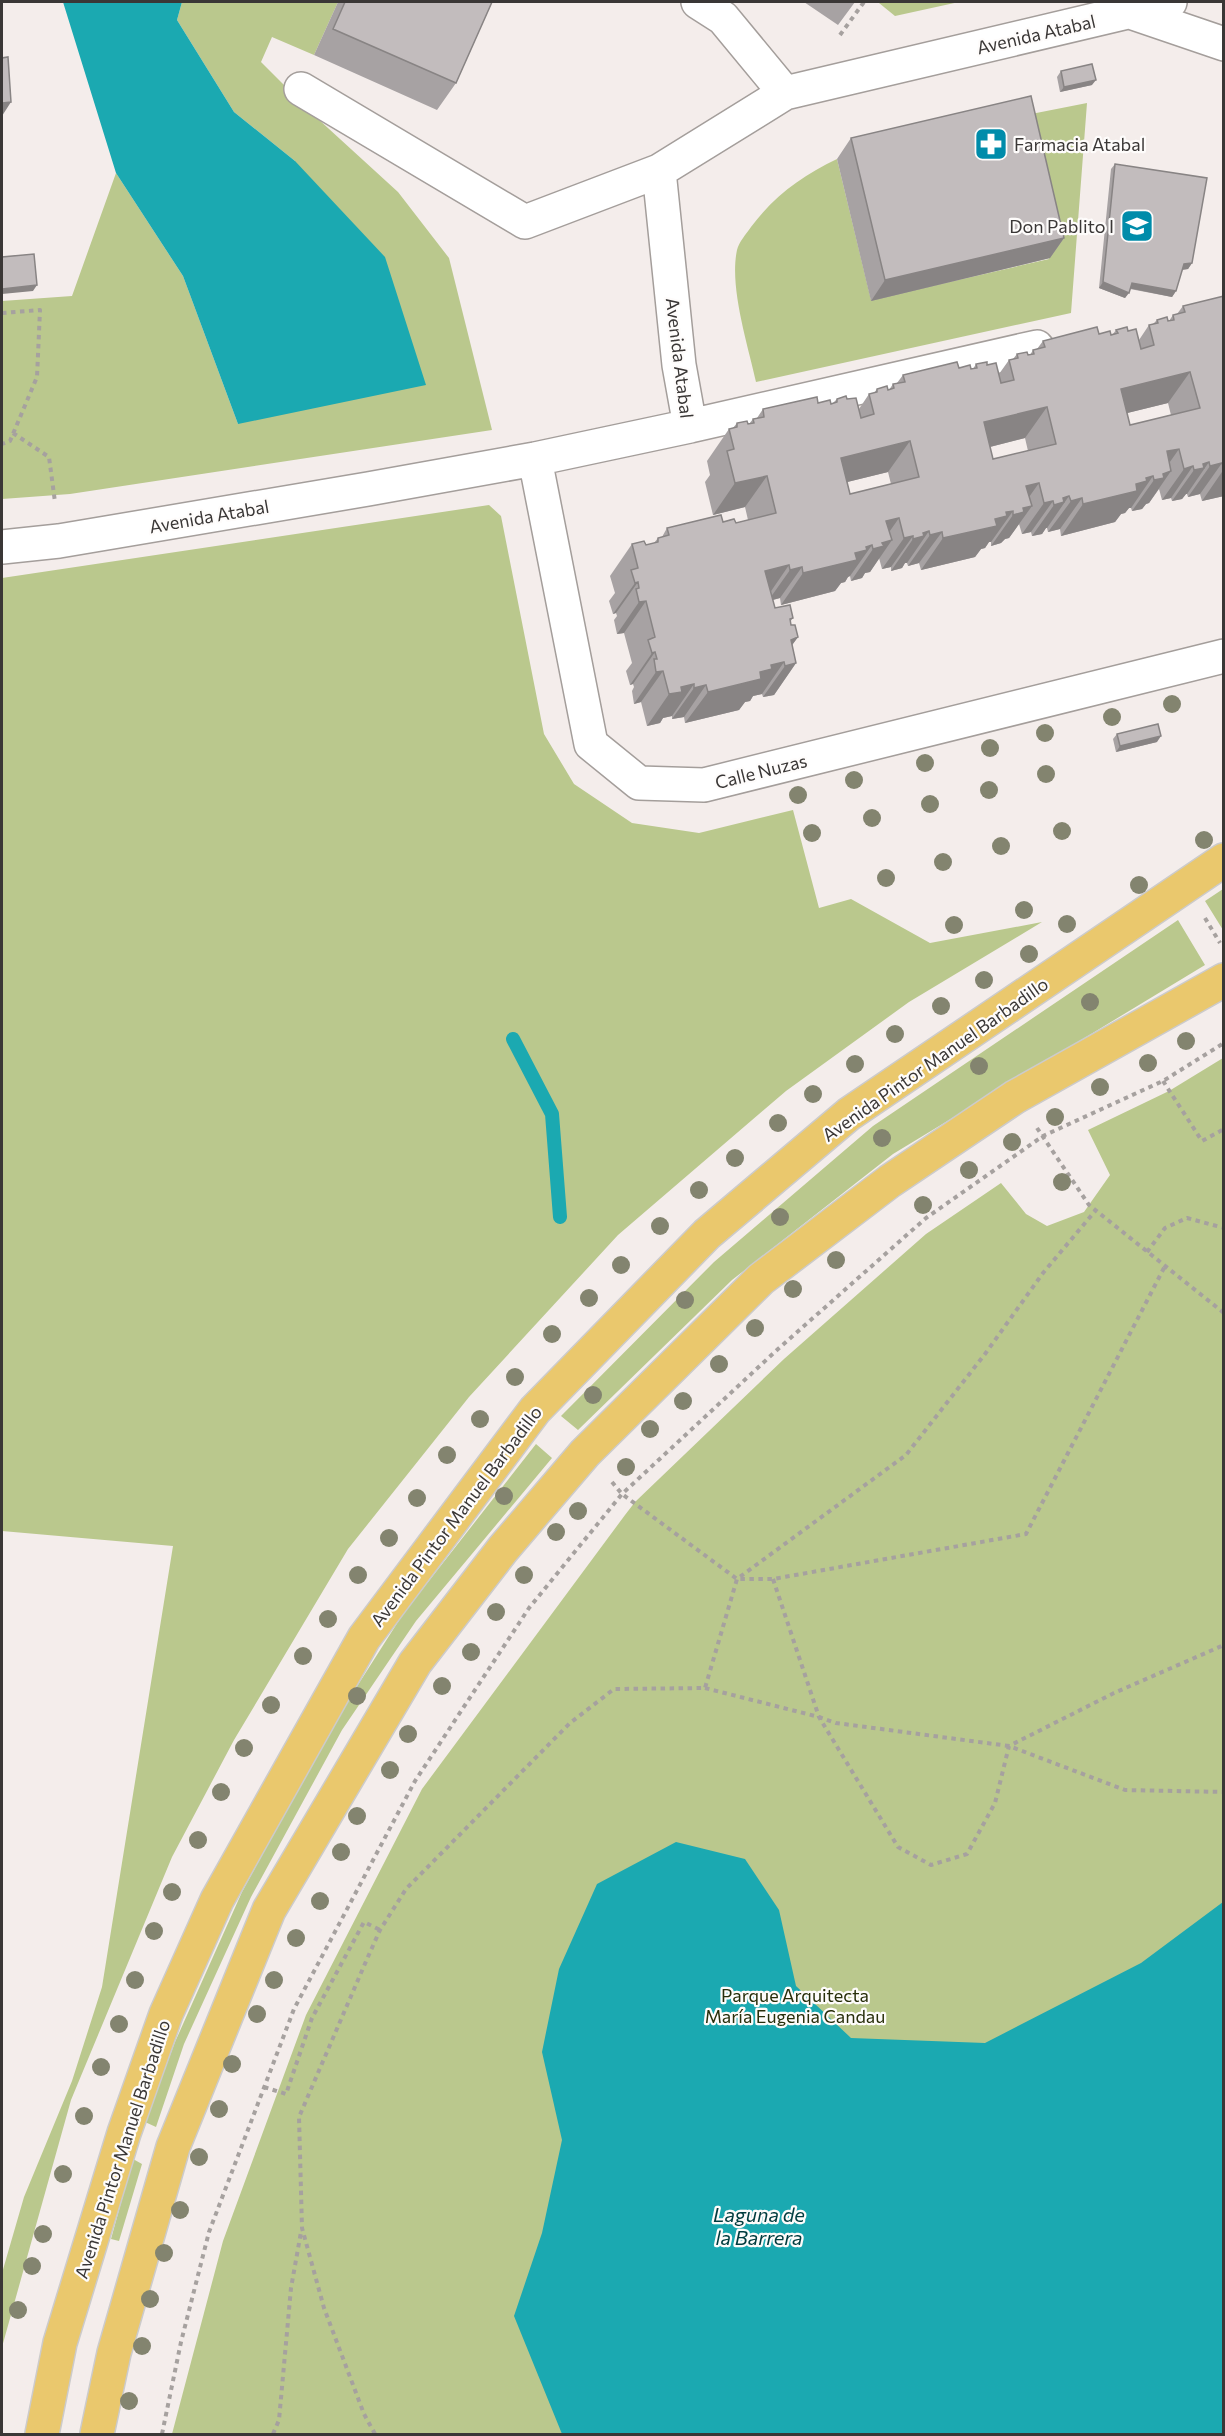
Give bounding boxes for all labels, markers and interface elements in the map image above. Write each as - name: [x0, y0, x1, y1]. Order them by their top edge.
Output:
- street label: Avenida Atabal: [974, 10, 1098, 58]
- pharmacy icon: Farmacia Atabal: [973, 126, 1009, 162]
- place label: Farmacia Atabal: [1014, 133, 1145, 155]
- school or university icon: Don Pablito I: [1119, 208, 1155, 244]
- place label: Don Pablito I: [1009, 215, 1114, 237]
- street label: Avenida Atabal: [662, 296, 698, 420]
- street label: Avenida Atabal: [147, 495, 271, 537]
- street label: Calle Nuzas: [713, 749, 809, 793]
- street label: Avenida Pintor Manuel Barbadillo: [818, 972, 1052, 1146]
- street label: Avenida Pintor Manuel Barbadillo: [366, 1401, 546, 1631]
- park label: Parque Arquitecta María Eugenia Candau: [705, 1984, 885, 2027]
- street label: Avenida Pintor Manuel Barbadillo: [70, 2017, 174, 2281]
- water label: Laguna de la Barrera: [713, 2202, 805, 2249]

